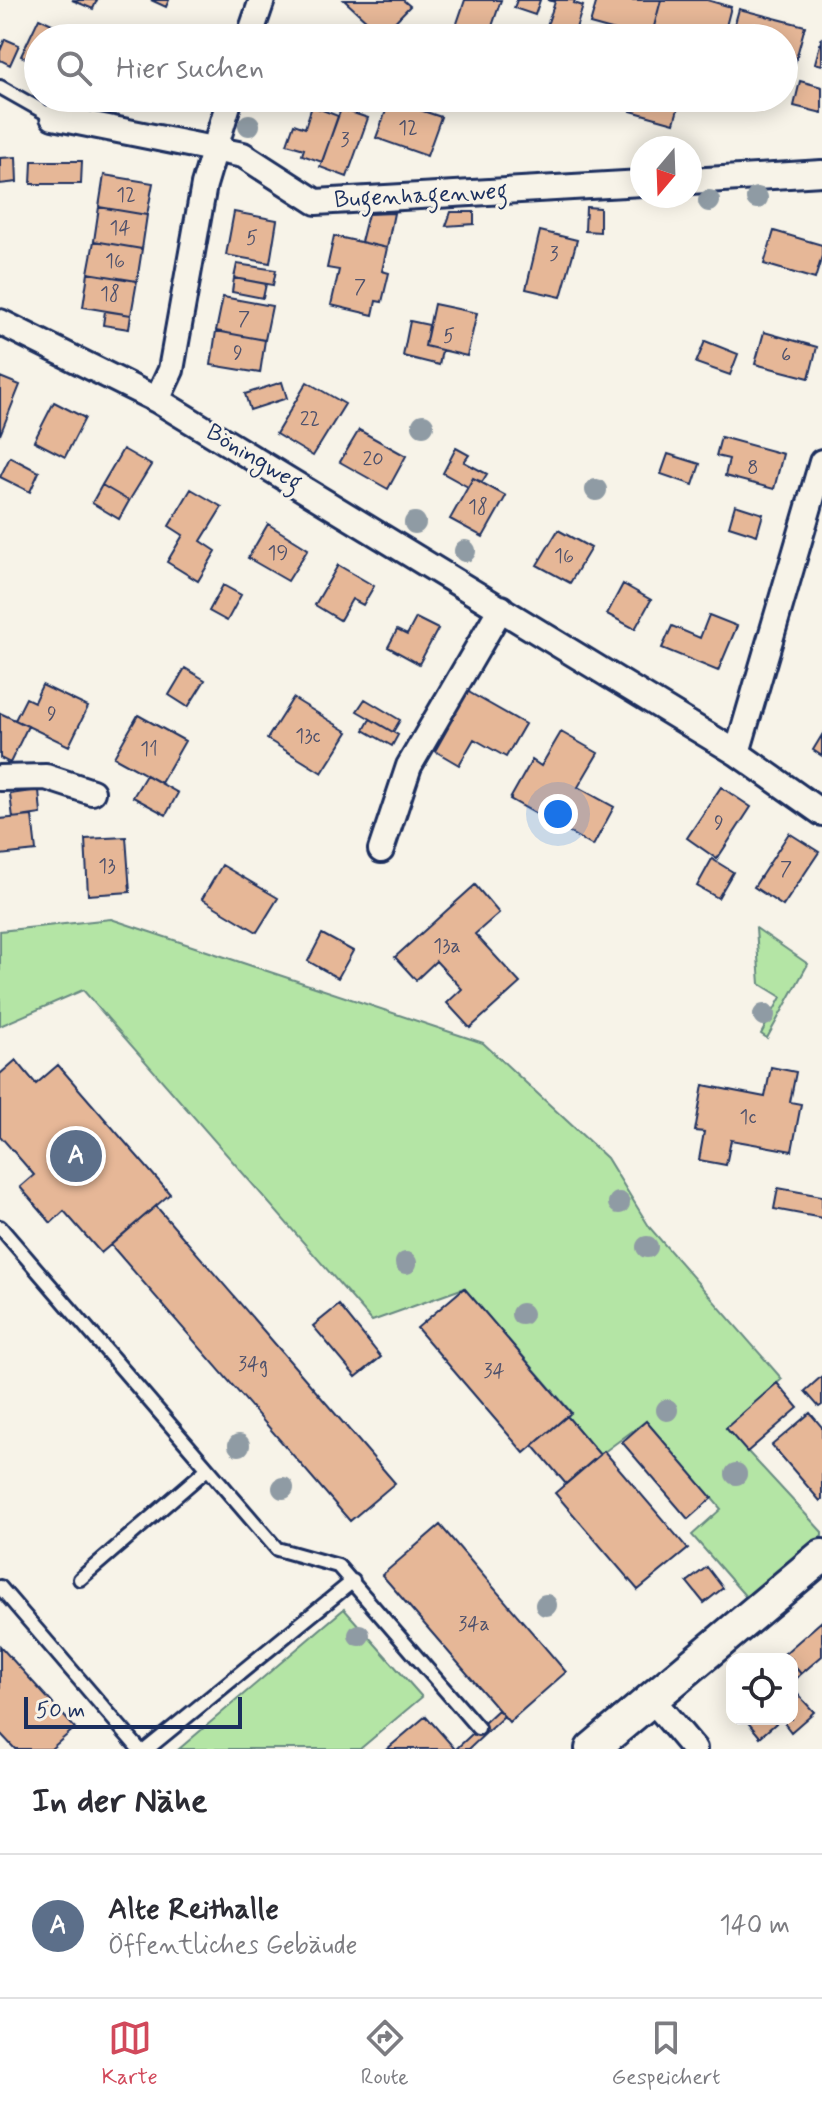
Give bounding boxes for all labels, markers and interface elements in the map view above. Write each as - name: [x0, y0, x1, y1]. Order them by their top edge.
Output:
- search box: [24, 24, 798, 112]
- icon: search: [52, 46, 96, 90]
- text: Hier suchen: [116, 49, 264, 88]
- house number: 12: [398, 115, 418, 142]
- house number: 3: [340, 127, 350, 154]
- north arrow: [630, 136, 702, 208]
- street label: Bugenhagenweg: [333, 176, 509, 219]
- house number: 12: [116, 182, 136, 209]
- house number: 14: [109, 215, 131, 242]
- house number: 5: [246, 225, 258, 252]
- house number: 3: [549, 241, 559, 268]
- house number: 16: [105, 248, 125, 275]
- house number: 7: [354, 274, 366, 301]
- house number: 18: [100, 281, 120, 308]
- house number: 7: [238, 306, 250, 333]
- house number: 5: [443, 323, 455, 350]
- house number: 9: [233, 340, 243, 367]
- house number: 6: [781, 342, 791, 369]
- house number: 22: [300, 406, 320, 433]
- street label: Böningweg: [199, 417, 308, 501]
- house number: 20: [362, 446, 384, 473]
- house number: 8: [747, 455, 759, 482]
- house number: 18: [468, 494, 488, 521]
- house number: 19: [268, 540, 288, 567]
- house number: 16: [554, 543, 574, 570]
- house number: 9: [47, 701, 57, 728]
- house number: 13c: [295, 723, 321, 750]
- house number: 11: [140, 736, 158, 763]
- your location: [538, 794, 578, 834]
- house number: 9: [714, 810, 724, 837]
- house number: 13: [98, 853, 116, 880]
- house number: 7: [780, 856, 792, 883]
- house number: 13a: [433, 933, 461, 960]
- house number: 1c: [739, 1104, 757, 1131]
- pin: A: [50, 1126, 102, 1186]
- house number: 34g: [238, 1351, 268, 1378]
- house number: 34: [483, 1358, 505, 1385]
- house number: 34a: [458, 1611, 490, 1638]
- map controls: [726, 1653, 798, 1725]
- button: locate: [726, 1653, 798, 1725]
- scale bar: [24, 1693, 242, 1729]
- text: 50 m: [36, 1697, 85, 1725]
- text: In der Nähe: [32, 1779, 207, 1824]
- text: Alte Reithalle: [108, 1890, 279, 1929]
- text: A: [49, 1909, 67, 1943]
- text: 140 m: [719, 1909, 790, 1943]
- text: Öffentliches Gebäude: [108, 1929, 357, 1963]
- tab: Karte: [101, 2016, 158, 2092]
- tab: Route: [361, 2016, 409, 2092]
- tab: Gespeichert: [612, 2016, 721, 2092]

